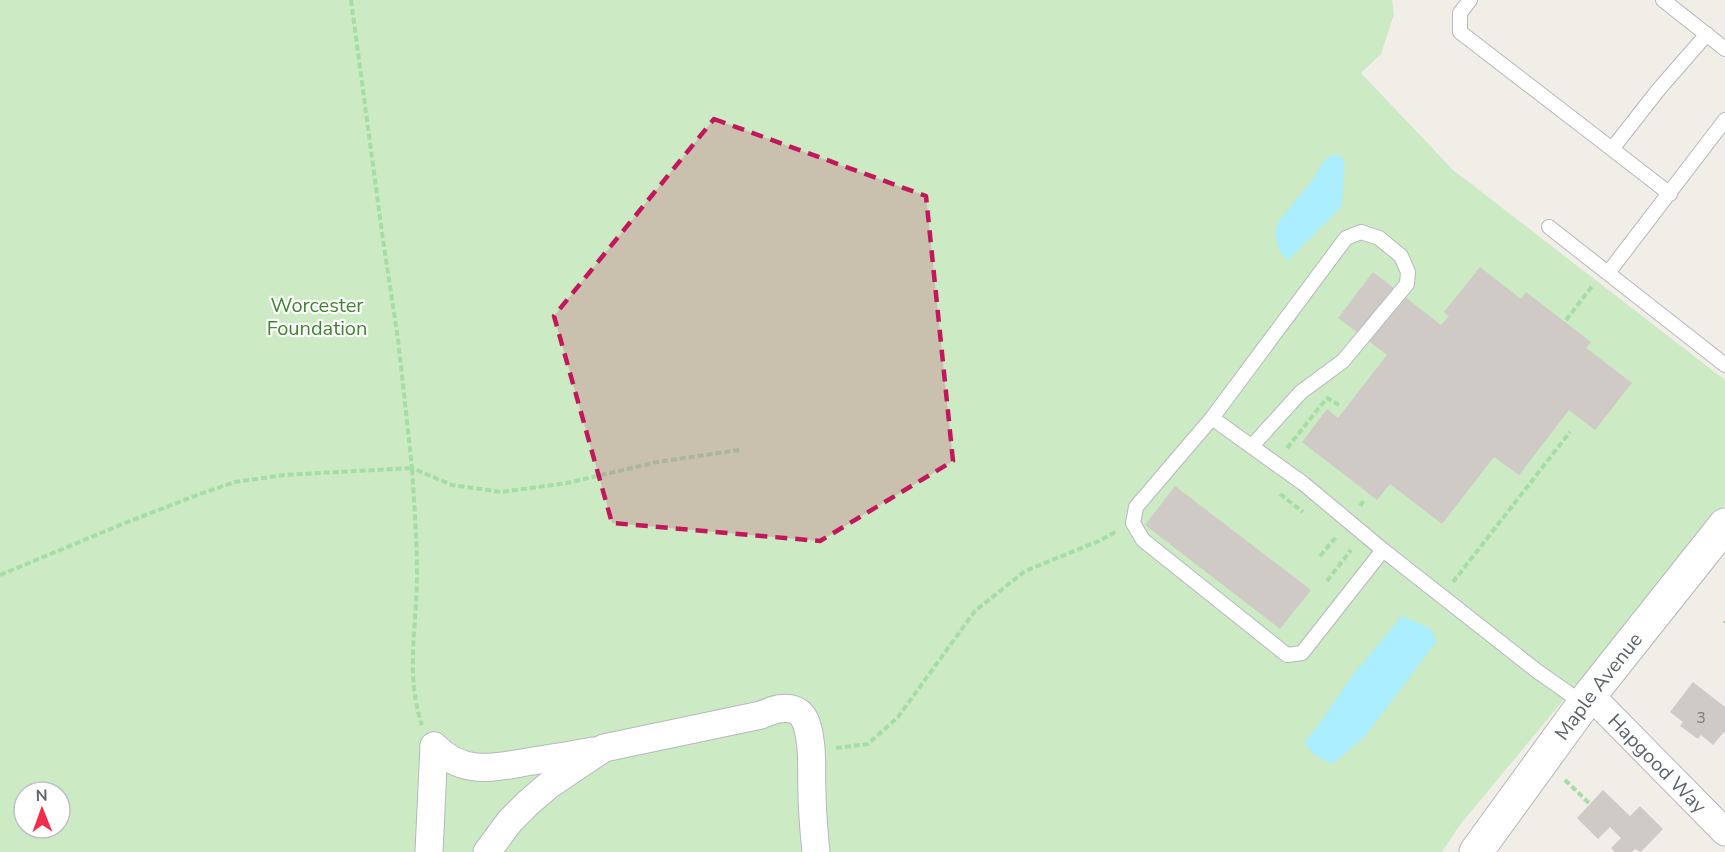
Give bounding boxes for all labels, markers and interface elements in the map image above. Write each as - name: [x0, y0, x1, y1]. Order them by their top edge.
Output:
- park label: Worcester Foundation: [267, 292, 367, 342]
- street label: Maple Avenue: [1549, 627, 1649, 746]
- house number: 3: [1696, 707, 1706, 729]
- street label: Hapgood Way: [1602, 708, 1713, 820]
- north arrow: [12, 780, 72, 840]
- text: N: [36, 785, 48, 807]

